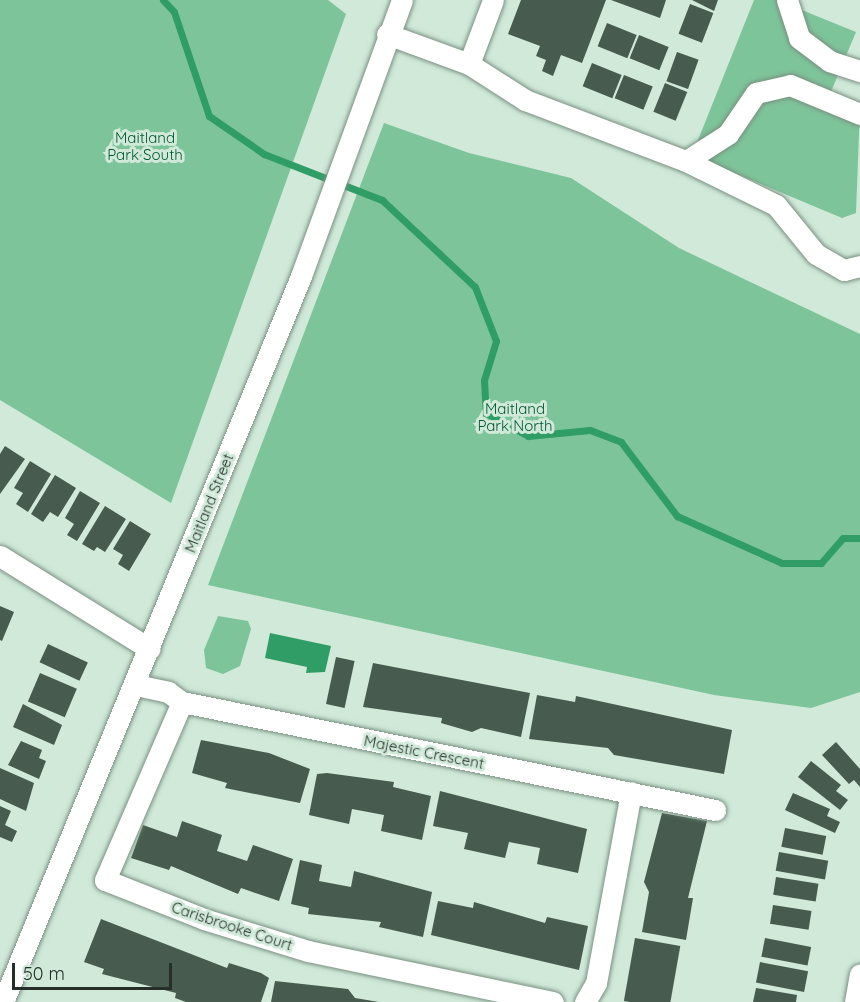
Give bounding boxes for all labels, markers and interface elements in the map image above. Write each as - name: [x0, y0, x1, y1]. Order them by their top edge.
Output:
- park label: Maitland Park South: [107, 128, 183, 163]
- park label: Maitland Park North: [477, 399, 553, 434]
- street label: Maitland Street: [181, 451, 237, 555]
- street label: Majestic Crescent: [362, 732, 486, 772]
- street label: Carisbrooke Court: [169, 898, 295, 954]
- scale bar: [15, 951, 176, 989]
- text: 50 m: [23, 962, 65, 985]

